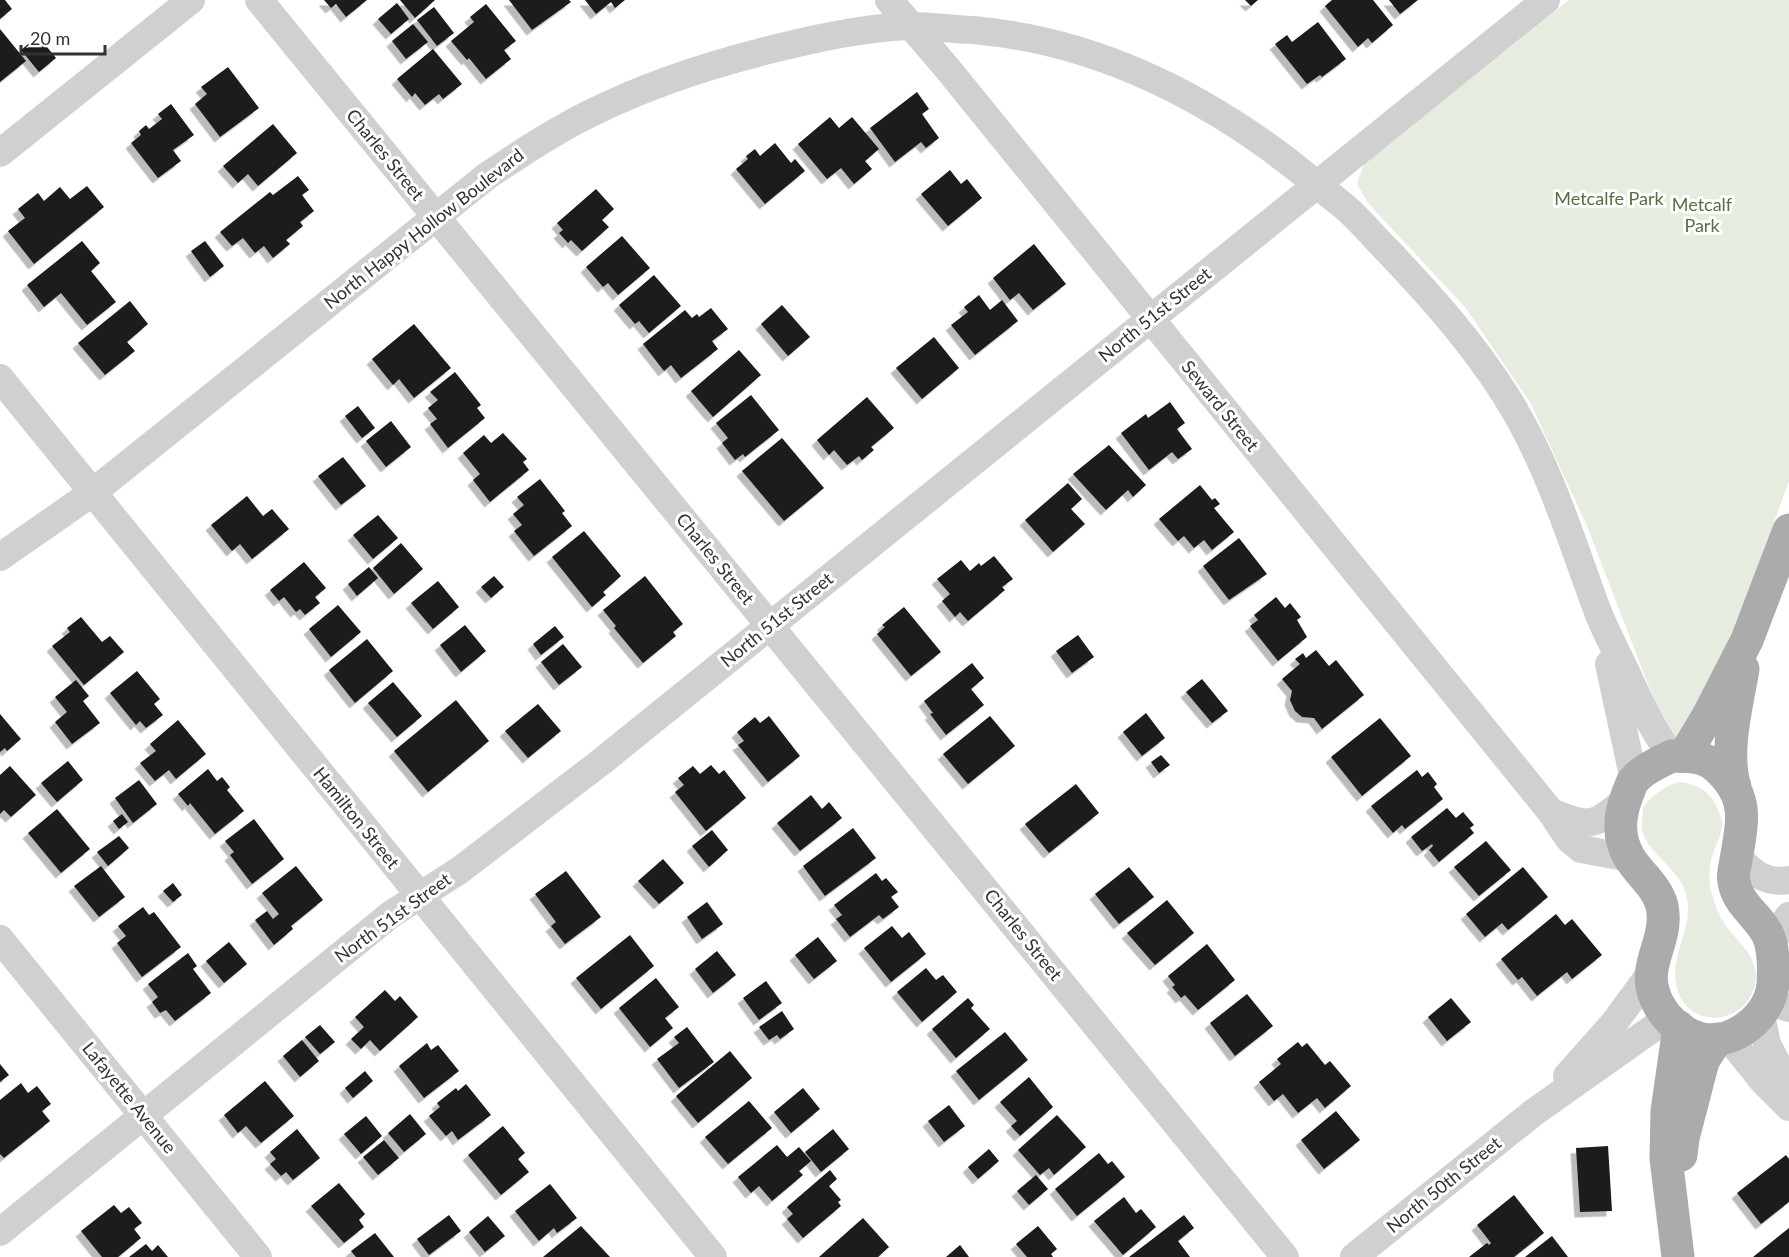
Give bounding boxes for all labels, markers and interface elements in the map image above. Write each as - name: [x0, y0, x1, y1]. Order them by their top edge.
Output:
- scale bar: [21, 18, 105, 56]
- text: 20 m: [30, 27, 70, 49]
- street label: Charles Street: [342, 104, 430, 205]
- street label: North Happy Hollow Boulevard: [319, 143, 528, 313]
- park label: Metcalfe Park: [1554, 187, 1665, 209]
- park label: Metcalf Park: [1672, 193, 1733, 236]
- street label: North 51st Street: [1094, 262, 1216, 366]
- street label: Seward Street: [1177, 356, 1264, 456]
- street label: Charles Street: [672, 508, 760, 609]
- street label: North 51st Street: [716, 567, 838, 671]
- street label: Hamilton Street: [309, 762, 405, 873]
- street label: North 51st Street: [330, 867, 455, 967]
- street label: Charles Street: [980, 884, 1068, 985]
- street label: Lafayette Avenue: [78, 1037, 181, 1157]
- street label: North 50th Street: [1382, 1131, 1505, 1237]

